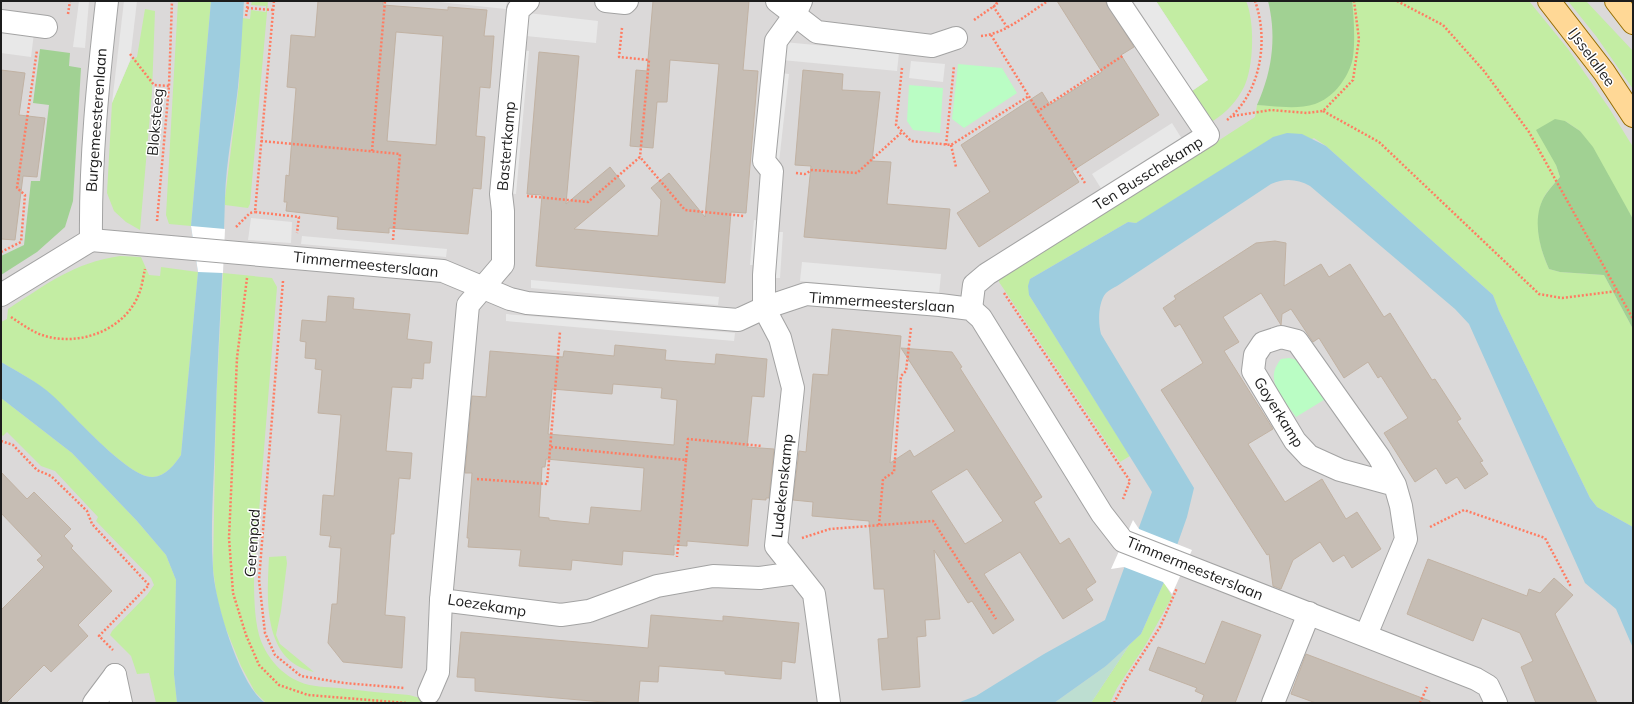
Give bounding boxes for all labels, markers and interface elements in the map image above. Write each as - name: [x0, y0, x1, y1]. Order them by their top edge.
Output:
- street label: IJsselallee: [1564, 24, 1620, 90]
- street label: Burgemeesterenlaan: [81, 47, 111, 193]
- street label: Bloksteeg: [143, 87, 167, 157]
- street label: Bastertkamp: [493, 100, 519, 192]
- street label: Ten Busschekamp: [1090, 132, 1206, 214]
- street label: Timmermeesterslaan: [292, 247, 440, 281]
- street label: Timmermeesterslaan: [809, 287, 955, 317]
- street label: Goyerkamp: [1250, 373, 1308, 451]
- street label: Ludekenskamp: [767, 433, 797, 539]
- street label: Gerenpad: [240, 508, 264, 578]
- street label: Timmermeesterslaan: [1124, 532, 1266, 604]
- street label: Loezekamp: [446, 589, 528, 621]

